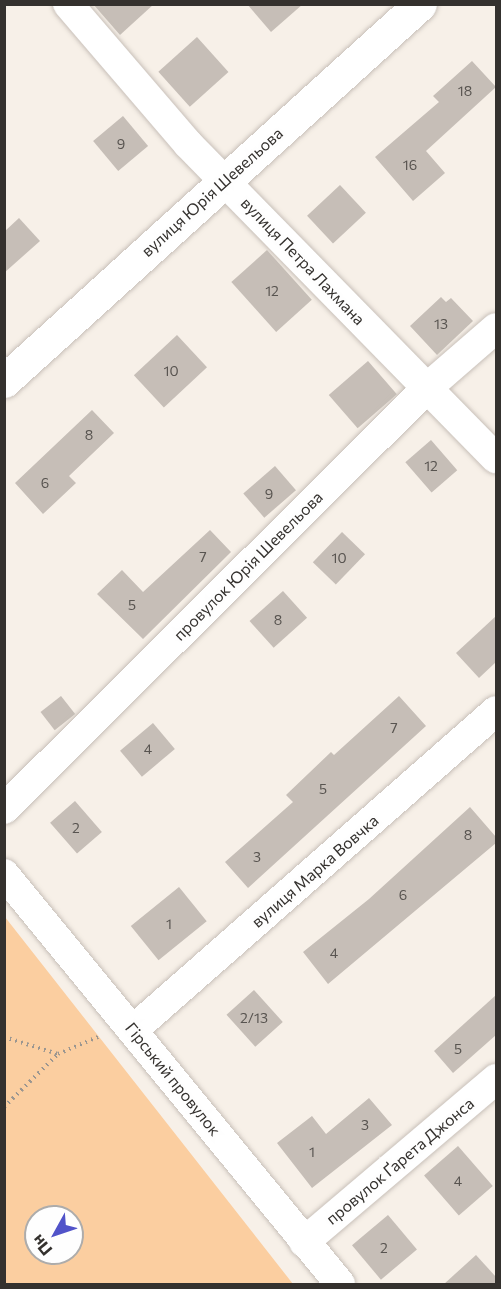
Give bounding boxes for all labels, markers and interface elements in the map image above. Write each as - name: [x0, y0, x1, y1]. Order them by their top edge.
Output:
- house number: 18: [458, 83, 472, 99]
- street label: вулиця Юрія Шевельова: [137, 123, 287, 261]
- house number: 9: [117, 136, 125, 152]
- house number: 16: [403, 157, 417, 173]
- street label: вулиця Петра Лахмана: [237, 193, 369, 329]
- house number: 12: [265, 283, 279, 299]
- house number: 13: [434, 316, 448, 332]
- house number: 10: [163, 363, 179, 379]
- house number: 8: [85, 427, 93, 443]
- house number: 12: [424, 458, 438, 474]
- house number: 6: [41, 475, 49, 491]
- house number: 9: [265, 486, 273, 502]
- street label: провулок Юрія Шевельова: [170, 488, 326, 644]
- house number: 7: [199, 549, 207, 565]
- house number: 10: [331, 550, 347, 566]
- house number: 5: [128, 597, 136, 613]
- house number: 8: [274, 612, 282, 628]
- house number: 7: [390, 720, 398, 736]
- house number: 4: [144, 741, 152, 757]
- house number: 5: [319, 781, 327, 797]
- street label: вулиця Марка Вовчка: [248, 811, 382, 931]
- house number: 2: [72, 820, 80, 836]
- house number: 8: [464, 827, 472, 843]
- house number: 3: [253, 849, 261, 865]
- house number: 6: [399, 887, 407, 903]
- house number: 1: [166, 916, 172, 932]
- house number: 4: [330, 945, 338, 961]
- house number: 2/13: [240, 1010, 268, 1026]
- street label: Гірський провулок: [121, 1018, 225, 1140]
- house number: 5: [454, 1041, 462, 1057]
- street label: провулок Ґарета Джонса: [322, 1094, 478, 1228]
- house number: 3: [361, 1117, 369, 1133]
- house number: 1: [309, 1144, 315, 1160]
- house number: 4: [454, 1173, 462, 1189]
- north arrow: [24, 1205, 84, 1265]
- text: Пн: [27, 1231, 55, 1260]
- house number: 2: [380, 1240, 388, 1256]

